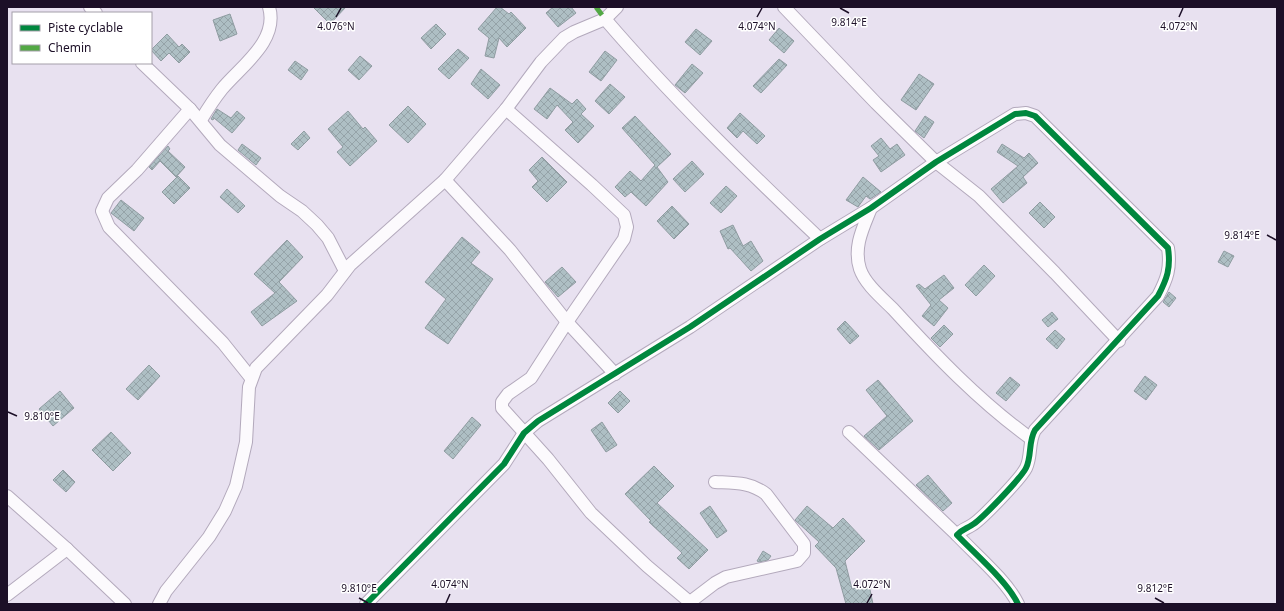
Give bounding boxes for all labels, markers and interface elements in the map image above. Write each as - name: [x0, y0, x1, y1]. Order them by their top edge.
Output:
- legend: [12, 12, 152, 64]
- text: 9.814°E: [831, 15, 867, 29]
- text: Piste cyclable: [48, 19, 123, 36]
- text: 4.076°N: [317, 19, 355, 33]
- text: 4.074°N: [738, 19, 776, 33]
- text: 4.072°N: [1160, 19, 1198, 33]
- text: Chemin: [48, 39, 92, 56]
- text: 9.814°E: [1224, 228, 1260, 242]
- text: 9.810°E: [24, 409, 60, 423]
- text: 4.074°N: [431, 577, 469, 591]
- text: 4.072°N: [853, 577, 891, 591]
- text: 9.810°E: [341, 581, 377, 595]
- text: 9.812°E: [1137, 581, 1173, 595]

